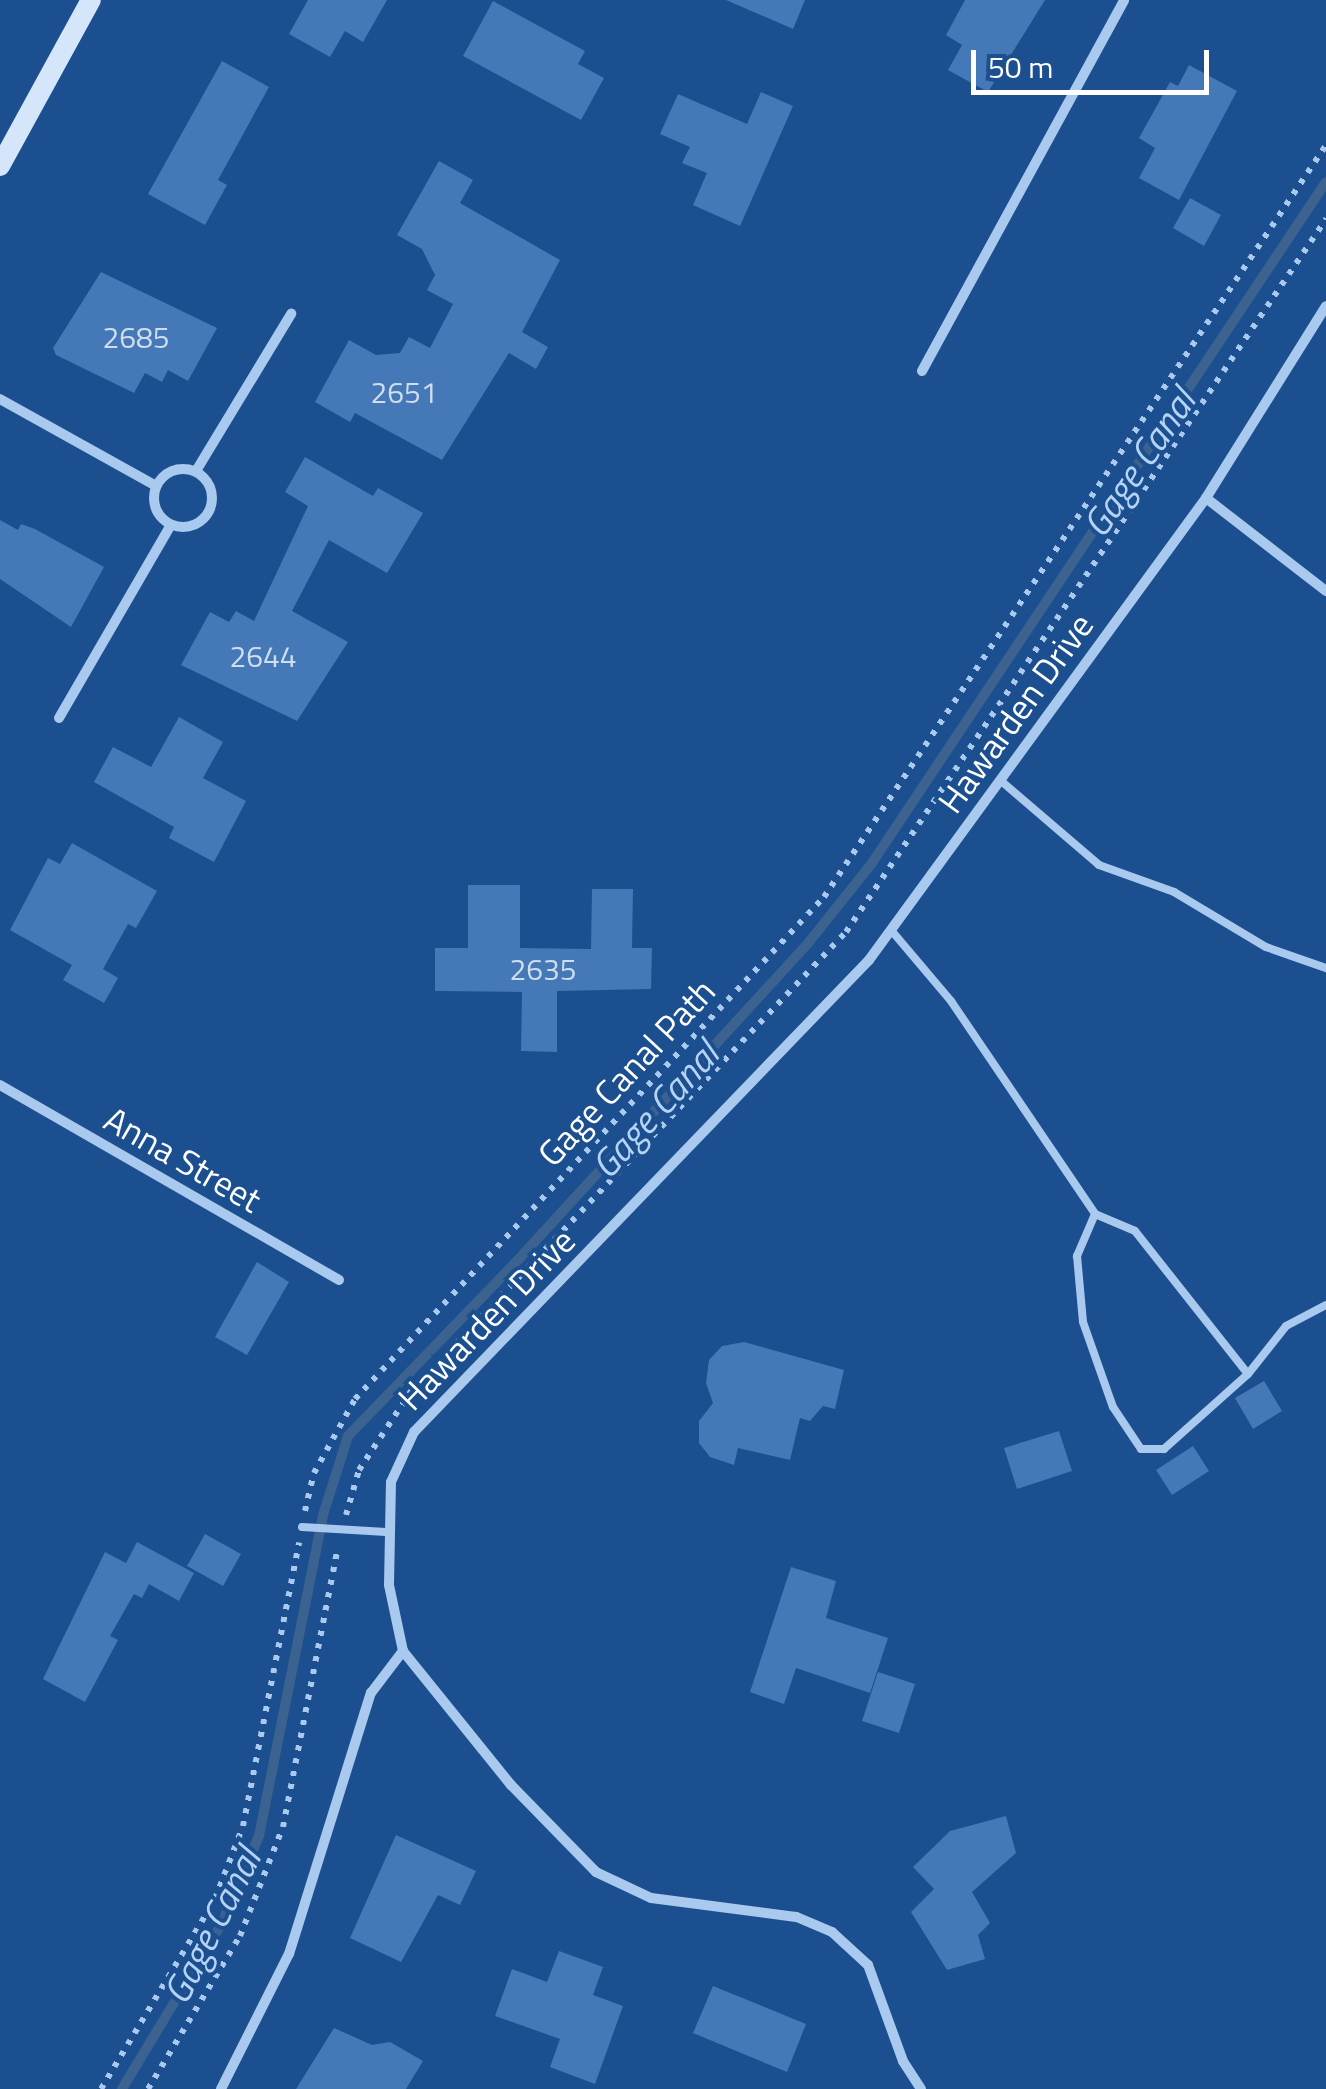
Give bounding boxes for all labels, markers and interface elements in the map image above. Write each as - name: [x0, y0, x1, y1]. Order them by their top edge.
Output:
- scale bar: [976, 30, 1214, 92]
- text: 50 m: [988, 44, 1053, 90]
- house number: 2685: [102, 319, 170, 355]
- house number: 2651: [370, 374, 438, 410]
- water label: Gage Canal: [1073, 380, 1205, 546]
- street label: Hawarden Drive: [929, 605, 1101, 821]
- house number: 2644: [229, 638, 297, 674]
- house number: 2635: [509, 951, 577, 987]
- street label: Gage Canal Path: [529, 970, 723, 1174]
- water label: Gage Canal: [582, 1032, 728, 1188]
- street label: Anna Street: [97, 1097, 269, 1221]
- street label: Hawarden Drive: [389, 1220, 583, 1418]
- water label: Gage Canal: [153, 1841, 271, 2011]

